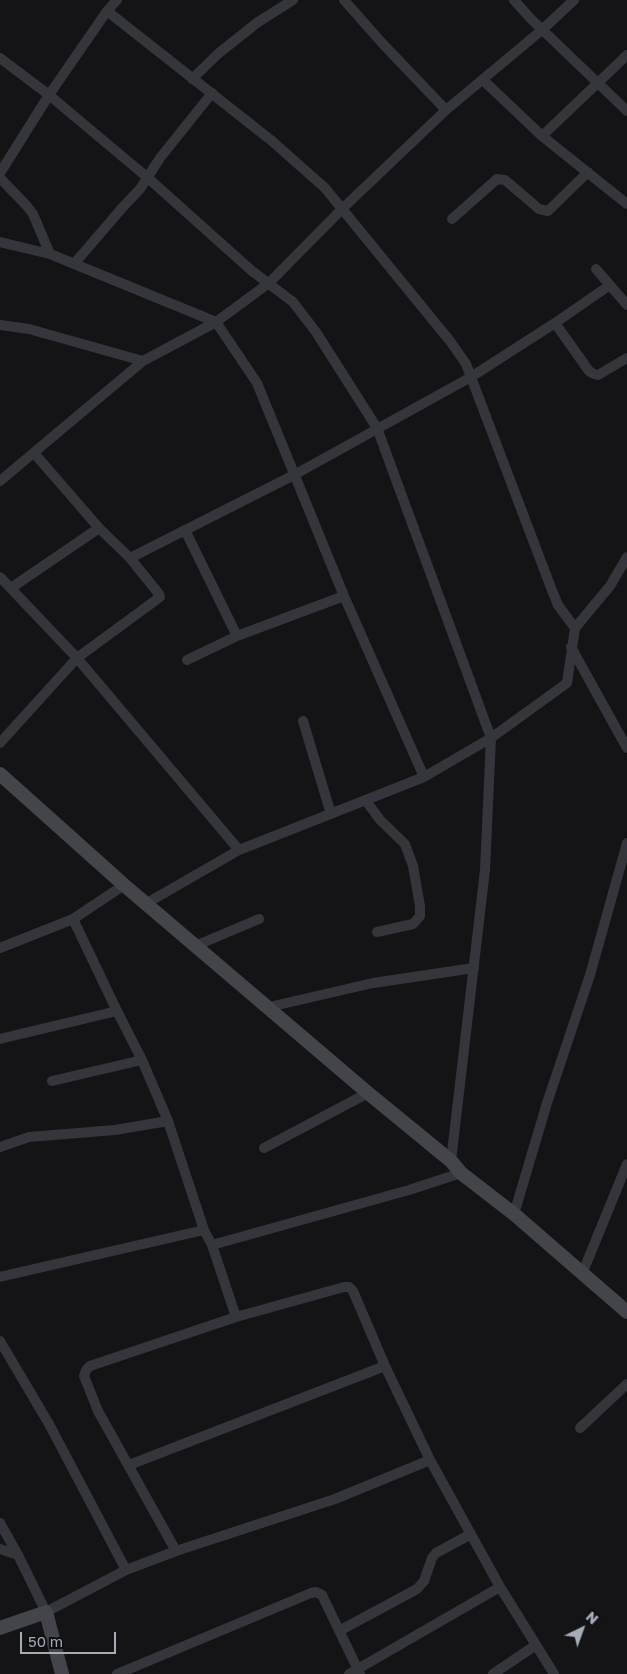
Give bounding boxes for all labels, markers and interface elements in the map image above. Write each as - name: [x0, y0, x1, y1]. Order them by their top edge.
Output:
- north arrow: [557, 1604, 607, 1654]
- text: N: [583, 1608, 602, 1627]
- scale bar: [22, 1622, 119, 1654]
- text: 50 m: [28, 1632, 63, 1650]

